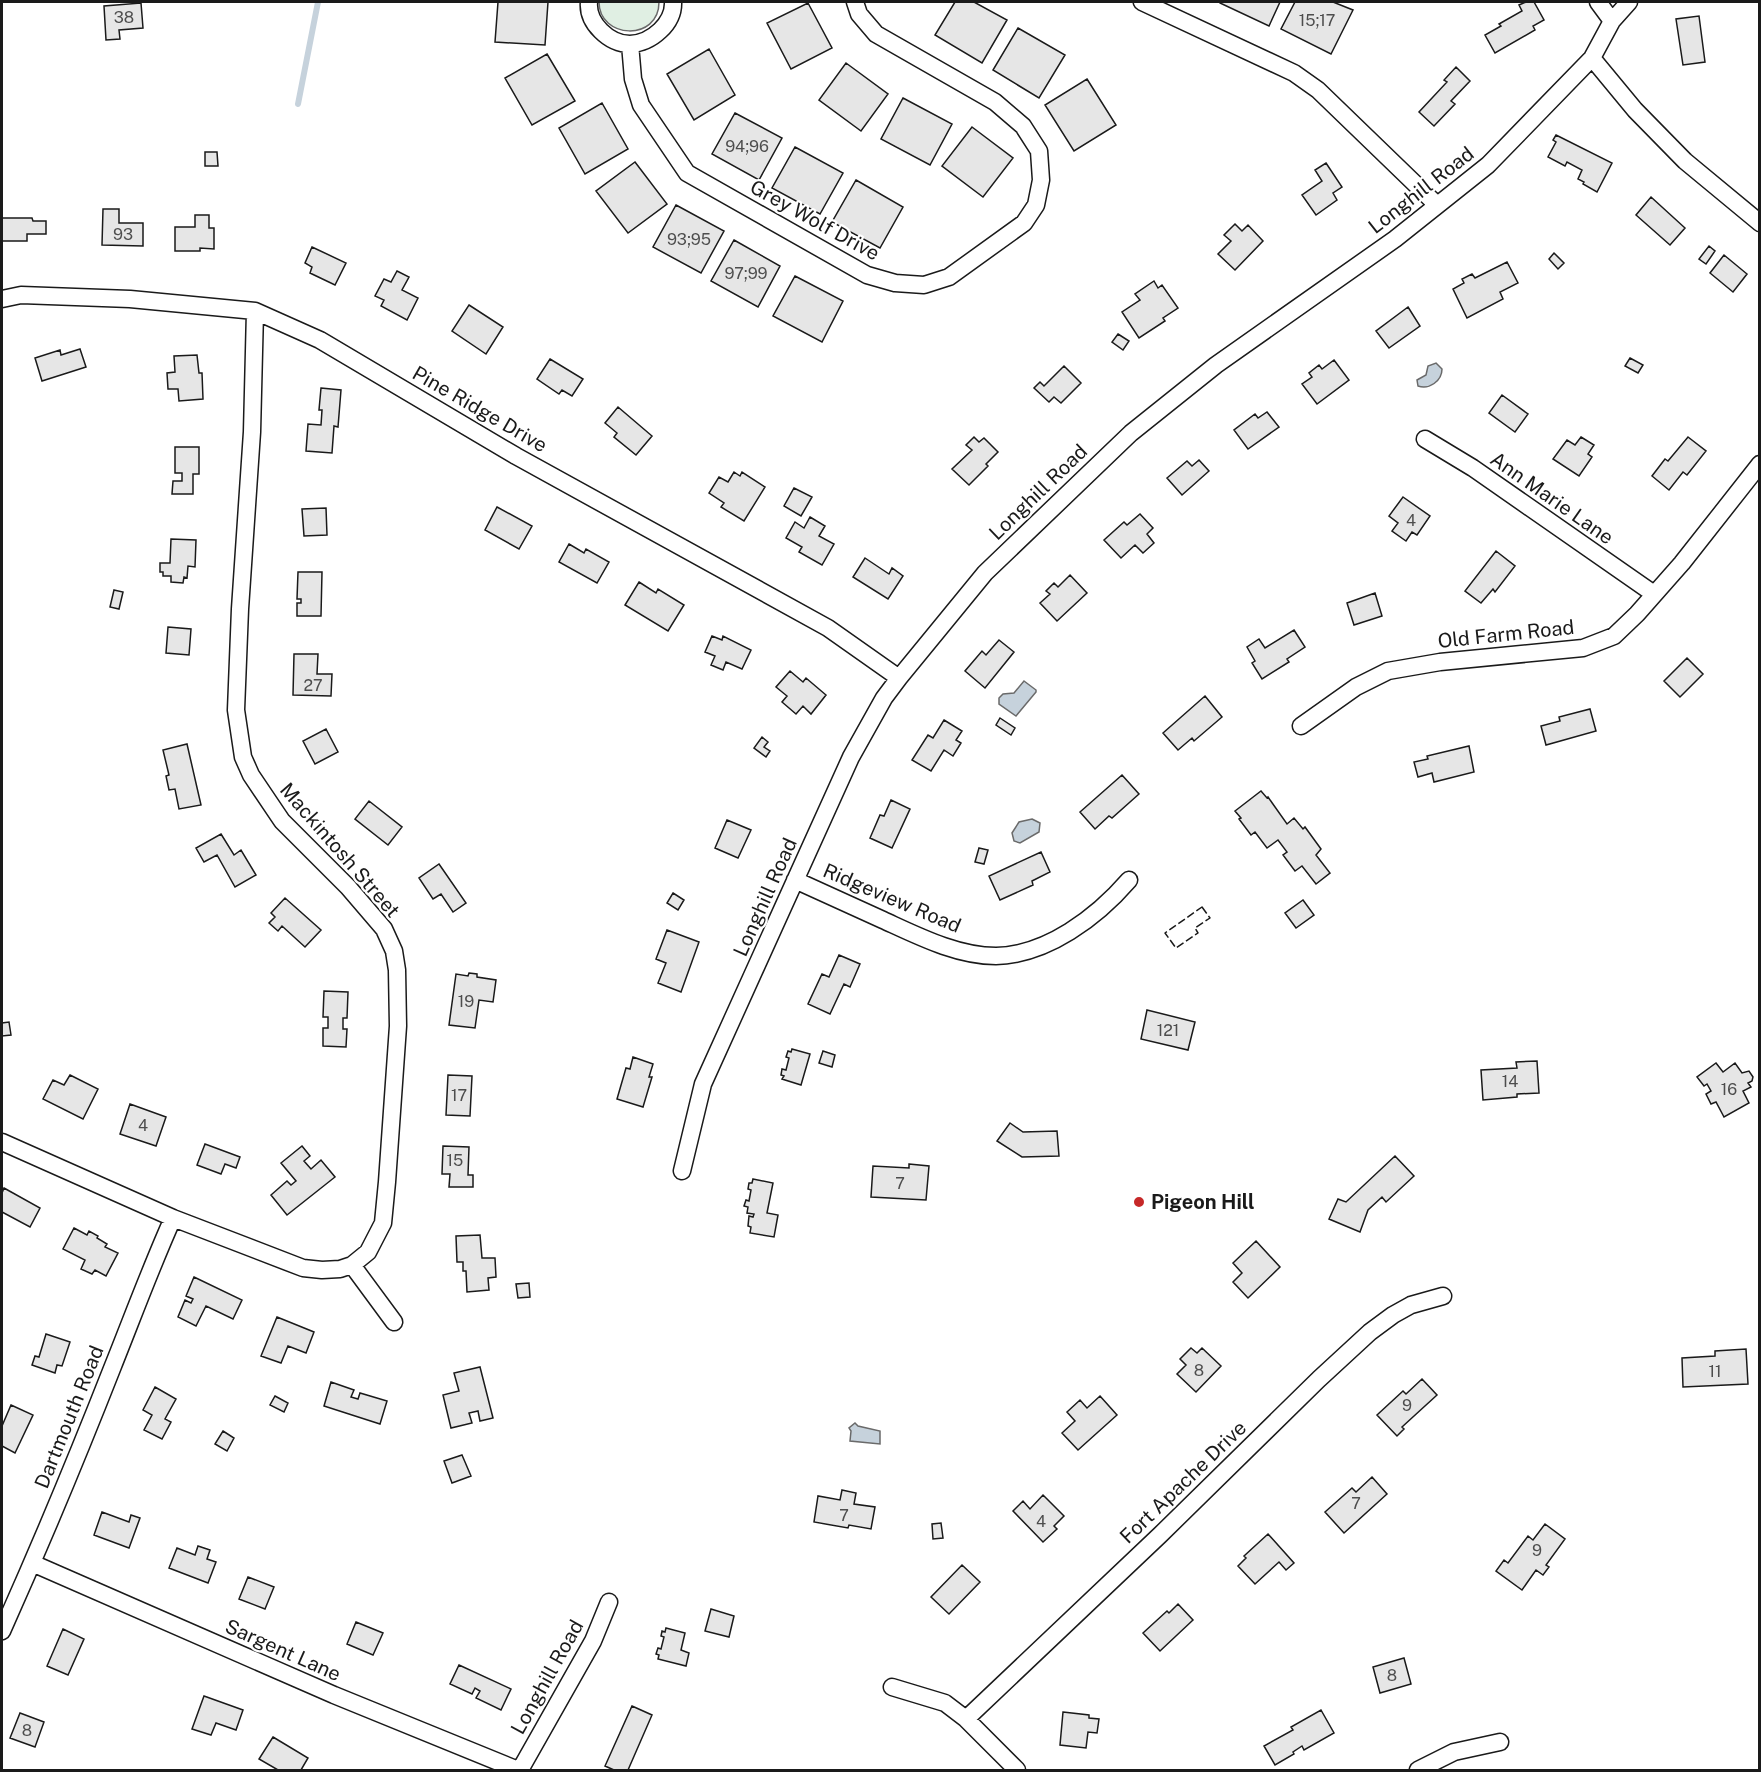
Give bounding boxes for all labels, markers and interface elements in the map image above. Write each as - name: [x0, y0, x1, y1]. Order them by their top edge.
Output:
- house number: 38: [114, 8, 134, 27]
- house number: 15;17: [1299, 11, 1335, 30]
- house number: 94;96: [725, 137, 769, 156]
- street label: Longhill Road: [1364, 141, 1478, 239]
- street label: Grey Wolf Drive: [746, 175, 884, 265]
- house number: 93: [113, 225, 133, 244]
- house number: 93;95: [667, 230, 711, 249]
- house number: 97;99: [724, 264, 768, 283]
- street label: Pine Ridge Drive: [408, 361, 552, 457]
- street label: Longhill Road: [984, 439, 1092, 545]
- street label: Ann Marie Lane: [1486, 447, 1618, 549]
- house number: 4: [1406, 511, 1416, 530]
- street label: Old Farm Road: [1437, 615, 1575, 653]
- house number: 27: [303, 676, 323, 695]
- street label: Mackintosh Street: [275, 778, 405, 922]
- street label: Longhill Road: [728, 834, 802, 960]
- street label: Ridgeview Road: [819, 858, 965, 938]
- house number: 19: [458, 992, 474, 1011]
- house number: 121: [1157, 1021, 1179, 1040]
- house number: 14: [1502, 1072, 1518, 1091]
- house number: 16: [1721, 1080, 1737, 1099]
- house number: 17: [451, 1086, 467, 1105]
- house number: 4: [138, 1116, 148, 1135]
- house number: 15: [447, 1151, 463, 1170]
- house number: 7: [895, 1174, 905, 1193]
- place label: Pigeon Hill: [1151, 1190, 1255, 1214]
- marker: Pigeon Hill: [1132, 1195, 1146, 1209]
- street label: Dartmouth Road: [29, 1342, 109, 1492]
- house number: 8: [1194, 1361, 1204, 1380]
- house number: 11: [1708, 1362, 1722, 1381]
- house number: 9: [1402, 1396, 1412, 1415]
- street label: Fort Apache Drive: [1115, 1416, 1251, 1548]
- house number: 7: [1351, 1494, 1361, 1513]
- house number: 7: [839, 1506, 849, 1525]
- house number: 4: [1036, 1512, 1046, 1531]
- house number: 9: [1532, 1541, 1542, 1560]
- street label: Sargent Lane: [221, 1614, 345, 1686]
- street label: Longhill Road: [506, 1616, 588, 1738]
- house number: 8: [1387, 1666, 1397, 1685]
- house number: 8: [22, 1721, 32, 1740]

